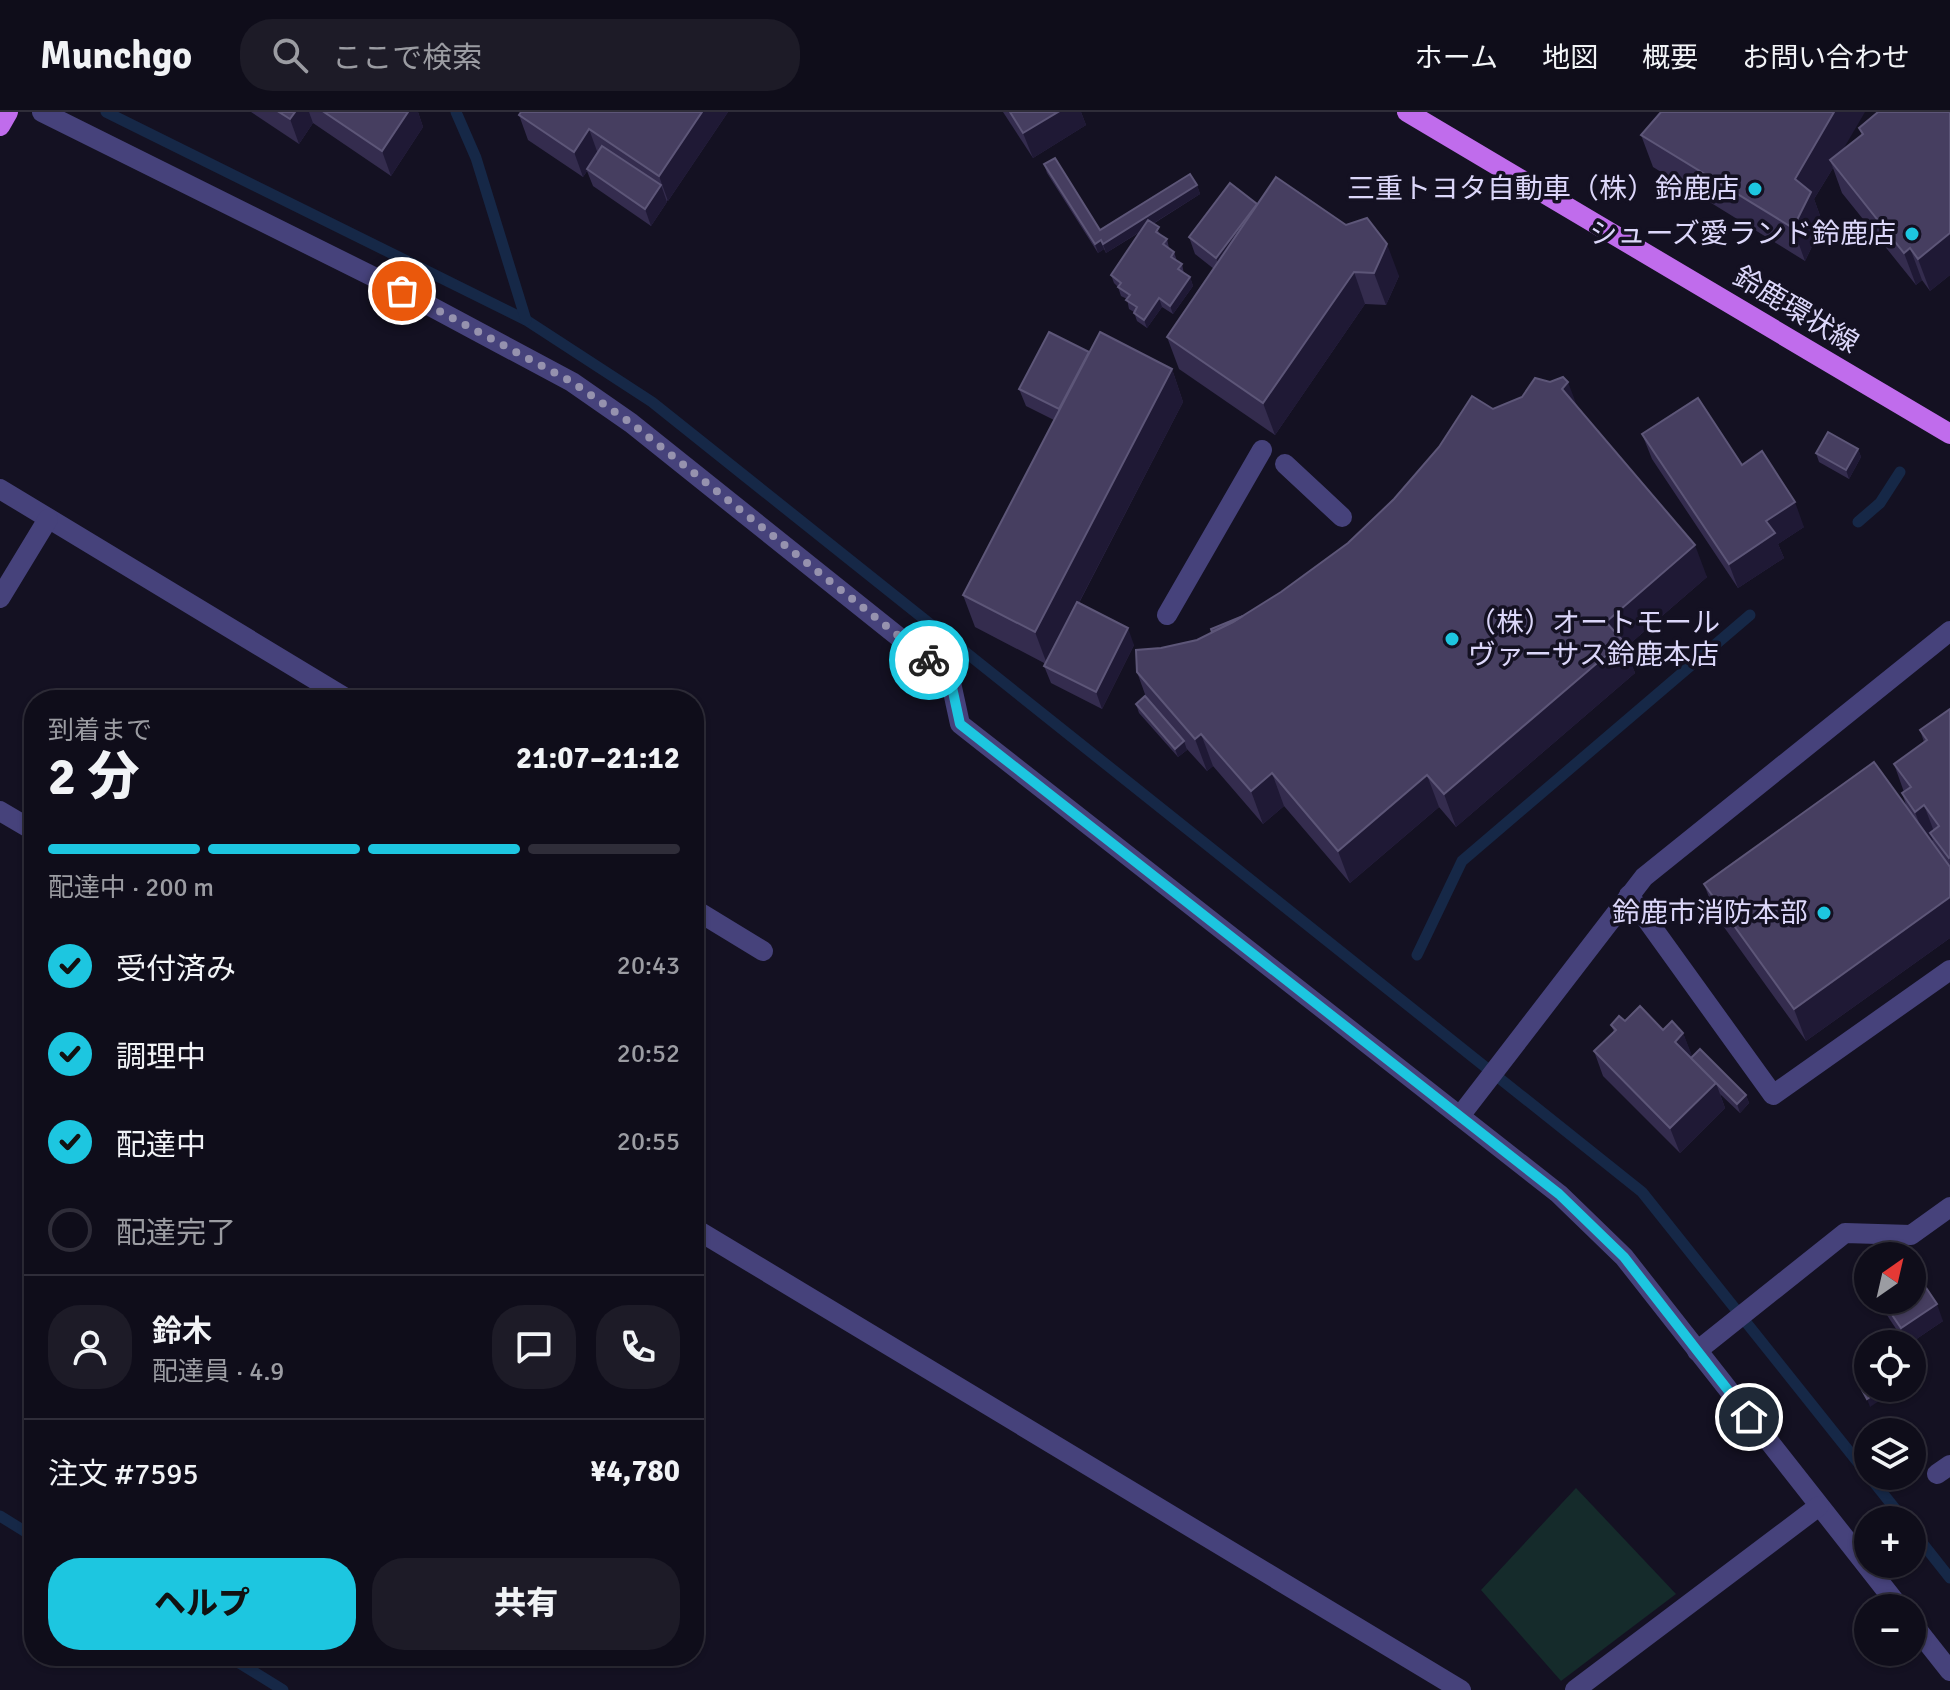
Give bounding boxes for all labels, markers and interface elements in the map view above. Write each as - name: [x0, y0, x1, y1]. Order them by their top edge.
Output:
- search box: [240, 19, 800, 91]
- text: Munchgo: [40, 32, 192, 79]
- icon: search: [268, 33, 312, 77]
- text: ここで検索: [332, 40, 482, 77]
- text: ホーム: [1415, 41, 1498, 75]
- text: 地図: [1542, 41, 1598, 75]
- text: 概要: [1642, 41, 1698, 75]
- text: お問い合わせ: [1742, 41, 1910, 75]
- place label: 三重トヨタ自動車（株）鈴鹿店: [1347, 172, 1739, 206]
- marker: 三重トヨタ自動車（株）鈴鹿店: [1746, 180, 1764, 198]
- place label: シューズ愛ランド鈴鹿店: [1589, 217, 1896, 251]
- marker: シューズ愛ランド鈴鹿店: [1903, 225, 1921, 243]
- pin: [368, 257, 436, 325]
- street label: 鈴鹿環状線: [1727, 259, 1865, 361]
- icon: bag: [380, 269, 424, 313]
- place label: （株）オートモール ヴァーサス鈴鹿本店: [1468, 606, 1720, 672]
- courier: [889, 620, 969, 700]
- marker: （株）オートモール ヴァーサス鈴鹿本店: [1443, 630, 1461, 648]
- icon: bike: [907, 638, 951, 682]
- text: 到着まで: [48, 715, 152, 747]
- text: 21:07–21:12: [516, 740, 680, 777]
- text: 2 分: [48, 745, 140, 809]
- text: 配達中 · 200 m: [48, 872, 214, 904]
- place label: 鈴鹿市消防本部: [1612, 896, 1808, 930]
- marker: 鈴鹿市消防本部: [1815, 904, 1833, 922]
- icon: check: [48, 944, 92, 988]
- text: 20:43: [617, 950, 680, 982]
- text: 受付済み: [116, 951, 236, 988]
- icon: check: [48, 1032, 92, 1076]
- text: 20:52: [617, 1038, 680, 1070]
- text: 調理中: [116, 1039, 206, 1076]
- icon: check: [48, 1120, 92, 1164]
- text: 20:55: [617, 1126, 680, 1158]
- text: 配達中: [116, 1127, 206, 1164]
- text: 配達完了: [116, 1215, 236, 1252]
- north arrow: [1854, 1242, 1926, 1314]
- map controls: [1854, 1242, 1926, 1666]
- button: person: [48, 1305, 132, 1389]
- button: chat: [492, 1305, 576, 1389]
- button: phone: [596, 1305, 680, 1389]
- text: 鈴木: [152, 1313, 212, 1350]
- button: locate: [1854, 1330, 1926, 1402]
- text: 配達員 · 4.9: [152, 1356, 284, 1388]
- pin: [1715, 1383, 1783, 1451]
- icon: home: [1727, 1395, 1771, 1439]
- button: layers: [1854, 1418, 1926, 1490]
- text: ¥4,780: [590, 1453, 680, 1490]
- text: 注文 #7595: [48, 1456, 199, 1493]
- button: +: [1854, 1506, 1926, 1578]
- button: ヘルプ: [48, 1558, 356, 1650]
- button: 共有: [372, 1558, 680, 1650]
- button: −: [1854, 1594, 1926, 1666]

